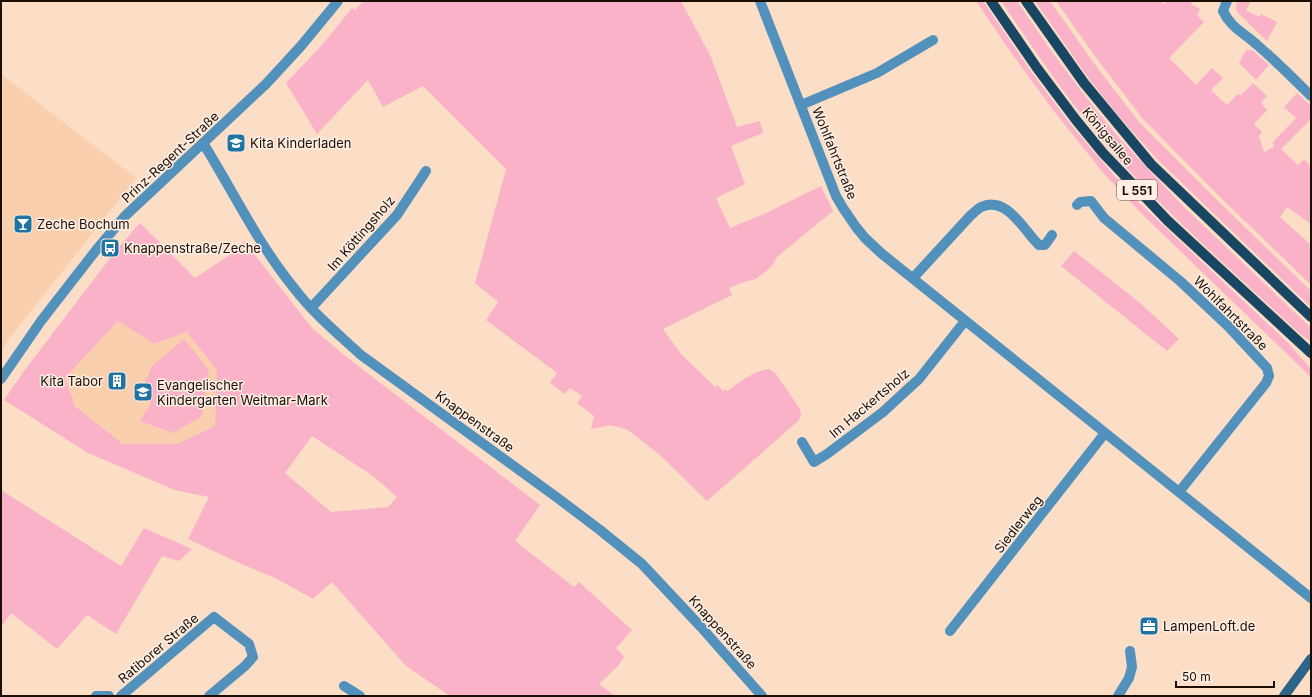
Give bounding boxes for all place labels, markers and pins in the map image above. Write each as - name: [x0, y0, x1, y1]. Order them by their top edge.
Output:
- school or university icon: Kita Kinderladen: [225, 132, 247, 154]
- place label: Kita Kinderladen: [250, 135, 351, 151]
- bar icon: Zeche Bochum: [12, 213, 34, 235]
- place label: Zeche Bochum: [37, 216, 130, 232]
- bus stop icon: Knappenstraße/Zeche: [99, 237, 121, 259]
- place label: Knappenstraße/Zeche: [124, 240, 261, 256]
- building icon: Kita Tabor: [106, 370, 128, 392]
- place label: Kita Tabor: [40, 373, 103, 389]
- place label: Evangelischer Kindergarten Weitmar-Mark: [157, 377, 328, 408]
- school or university icon: Evangelischer Kindergarten Weitmar-Mark: [132, 381, 154, 403]
- office icon: LampenLoft.de: [1138, 615, 1160, 637]
- place label: LampenLoft.de: [1163, 618, 1255, 634]

